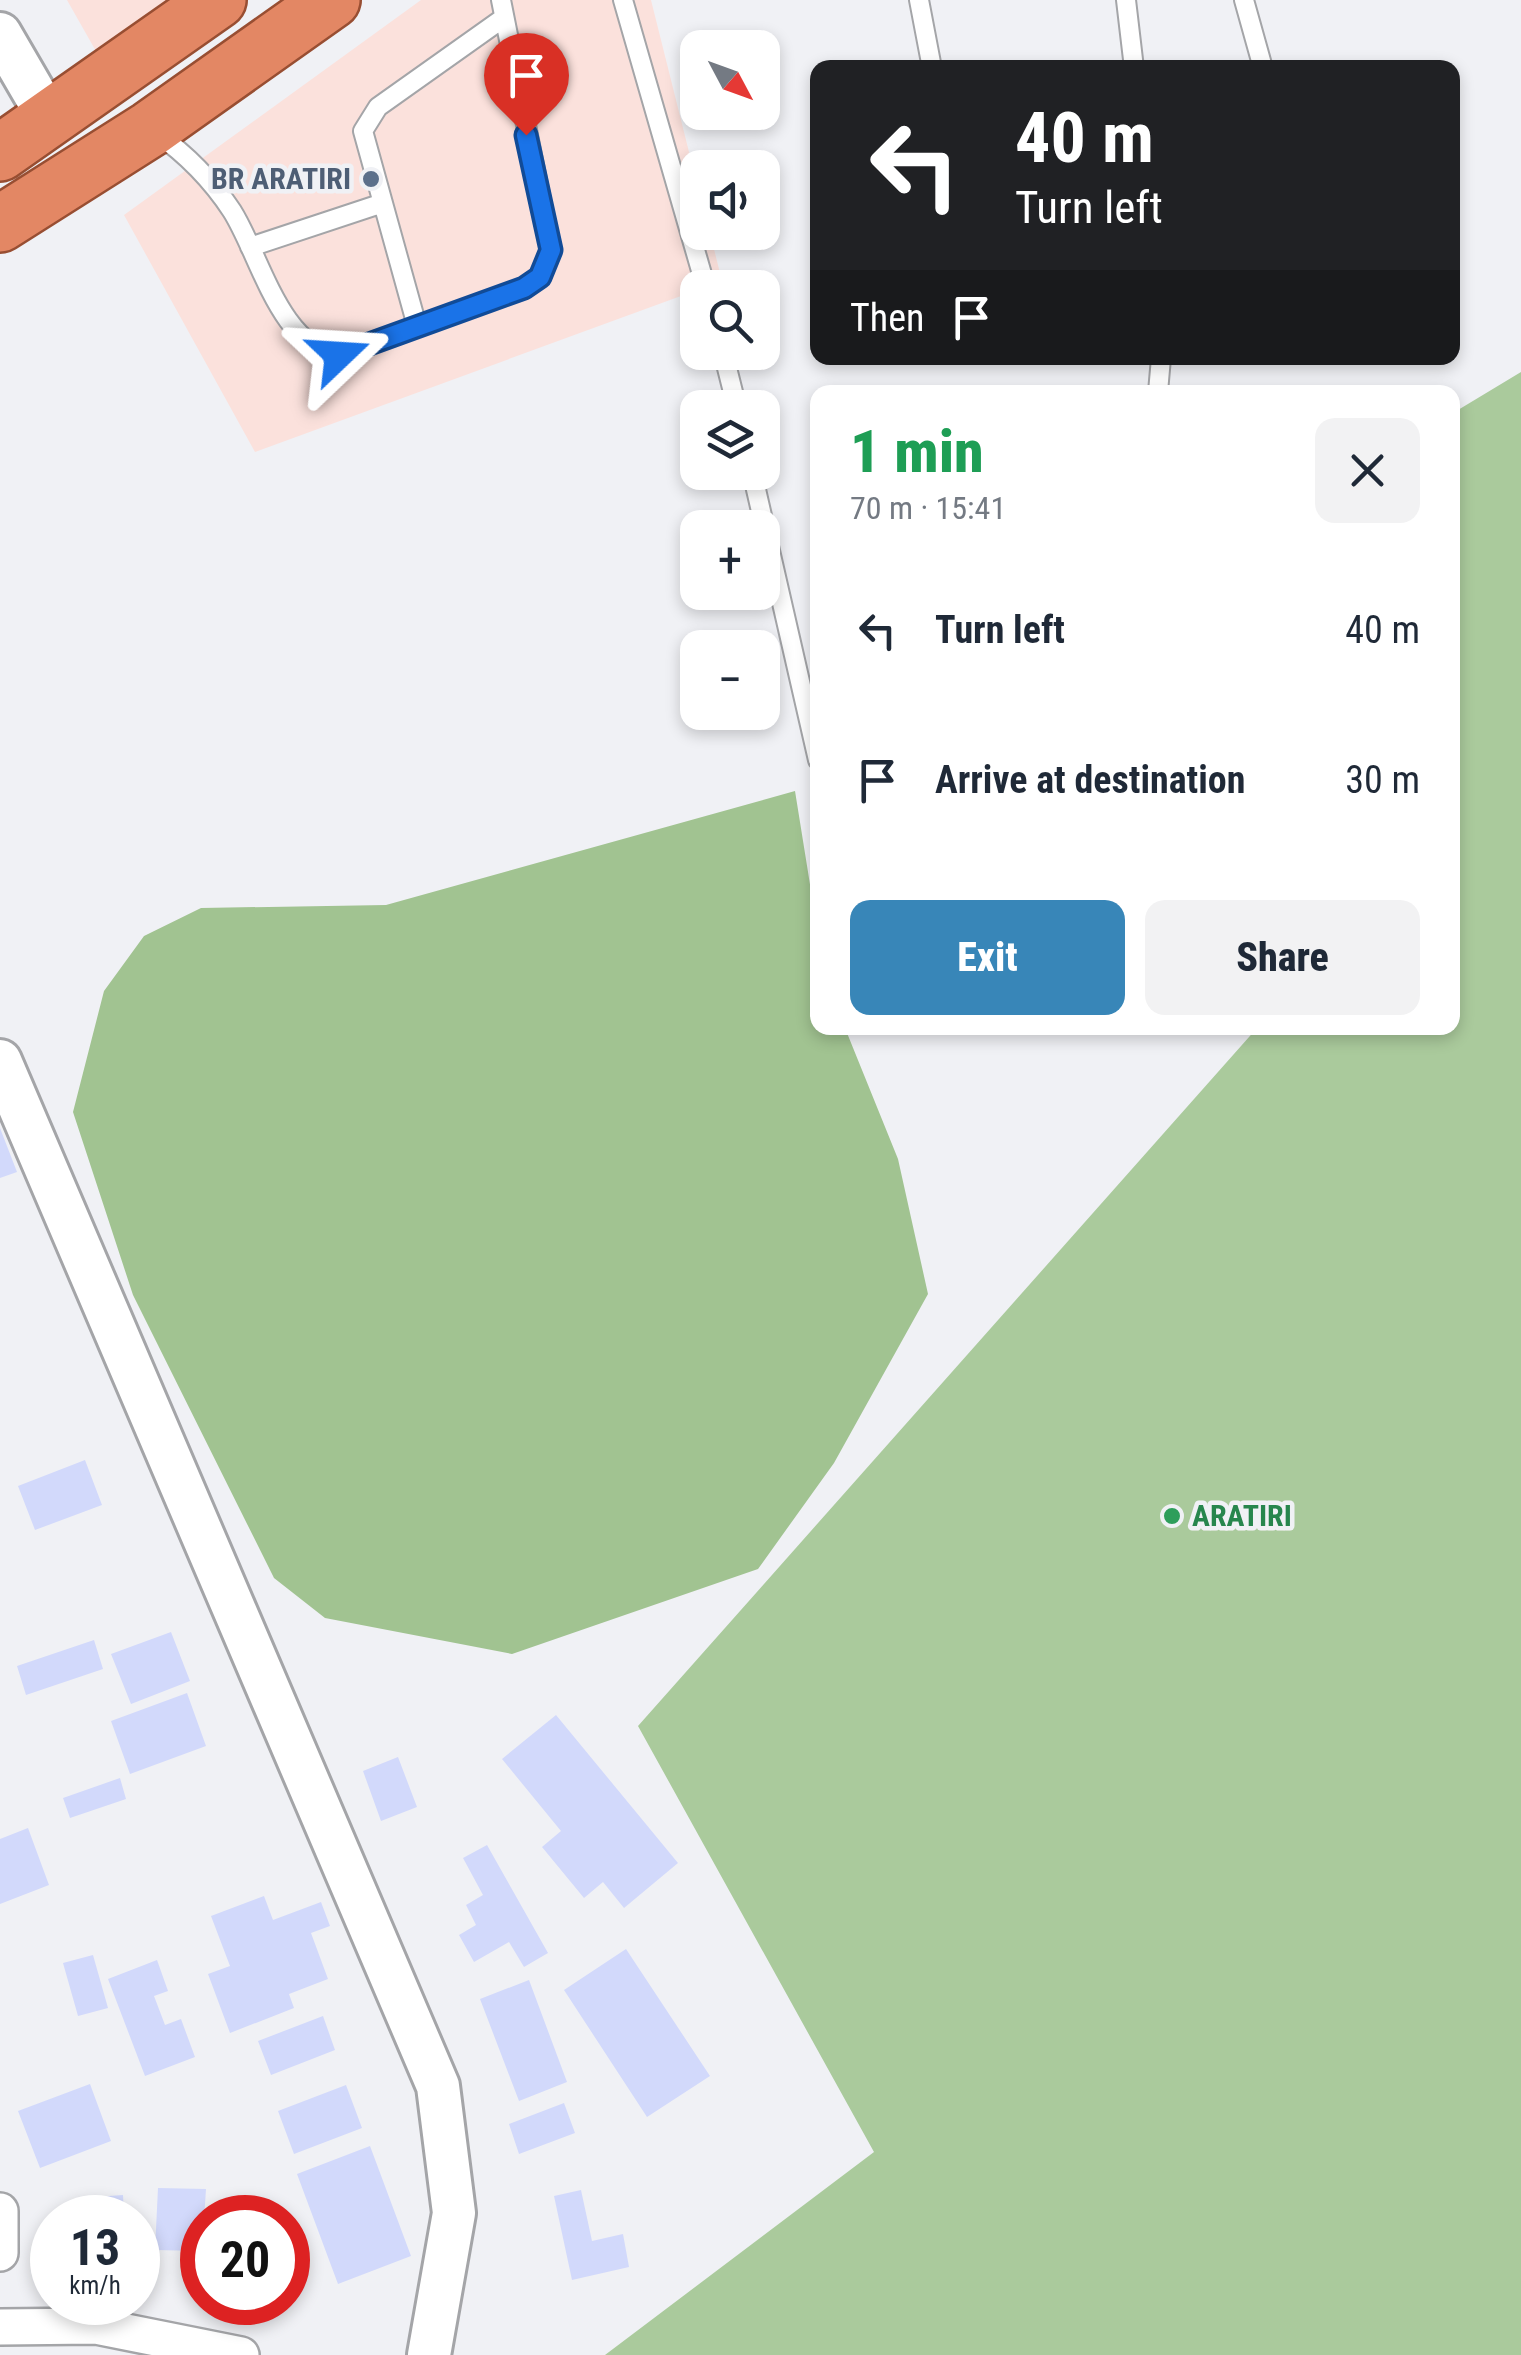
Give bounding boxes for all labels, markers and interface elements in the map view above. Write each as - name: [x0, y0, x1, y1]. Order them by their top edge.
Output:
- north arrow: [680, 30, 780, 130]
- map controls: [680, 30, 780, 730]
- pin: [484, 33, 569, 136]
- icon: arrive: [499, 48, 554, 103]
- text: 40 m: [1015, 97, 1154, 179]
- icon: left: [850, 100, 980, 230]
- button: sound: [680, 150, 780, 250]
- place label: BR ARATIRI: [211, 161, 351, 196]
- marker: BR ARATIRI: [360, 168, 382, 190]
- text: Turn left: [1015, 181, 1163, 234]
- button: search: [680, 270, 780, 370]
- icon: arrive: [944, 290, 999, 345]
- text: Then: [850, 296, 924, 340]
- position arrow: [287, 303, 391, 407]
- button: layers: [680, 390, 780, 490]
- text: 1 min: [850, 416, 984, 487]
- button: close: [1315, 418, 1420, 523]
- text: 70 m · 15:41: [850, 489, 1006, 527]
- button: +: [680, 510, 780, 610]
- icon: left: [850, 603, 905, 658]
- text: Turn left: [935, 608, 1065, 652]
- text: 40 m: [1345, 608, 1420, 652]
- button: −: [680, 630, 780, 730]
- icon: arrive: [850, 753, 905, 808]
- text: Arrive at destination: [935, 758, 1245, 802]
- text: 30 m: [1345, 758, 1420, 802]
- button: Exit: [850, 900, 1125, 1015]
- button: Share: [1145, 900, 1420, 1015]
- place label: ARATIRI: [1192, 1498, 1292, 1533]
- marker: ARATIRI: [1161, 1505, 1183, 1527]
- speed limit sign: 20: [180, 2195, 310, 2325]
- text: 13: [70, 2219, 120, 2277]
- text: km/h: [69, 2271, 121, 2300]

